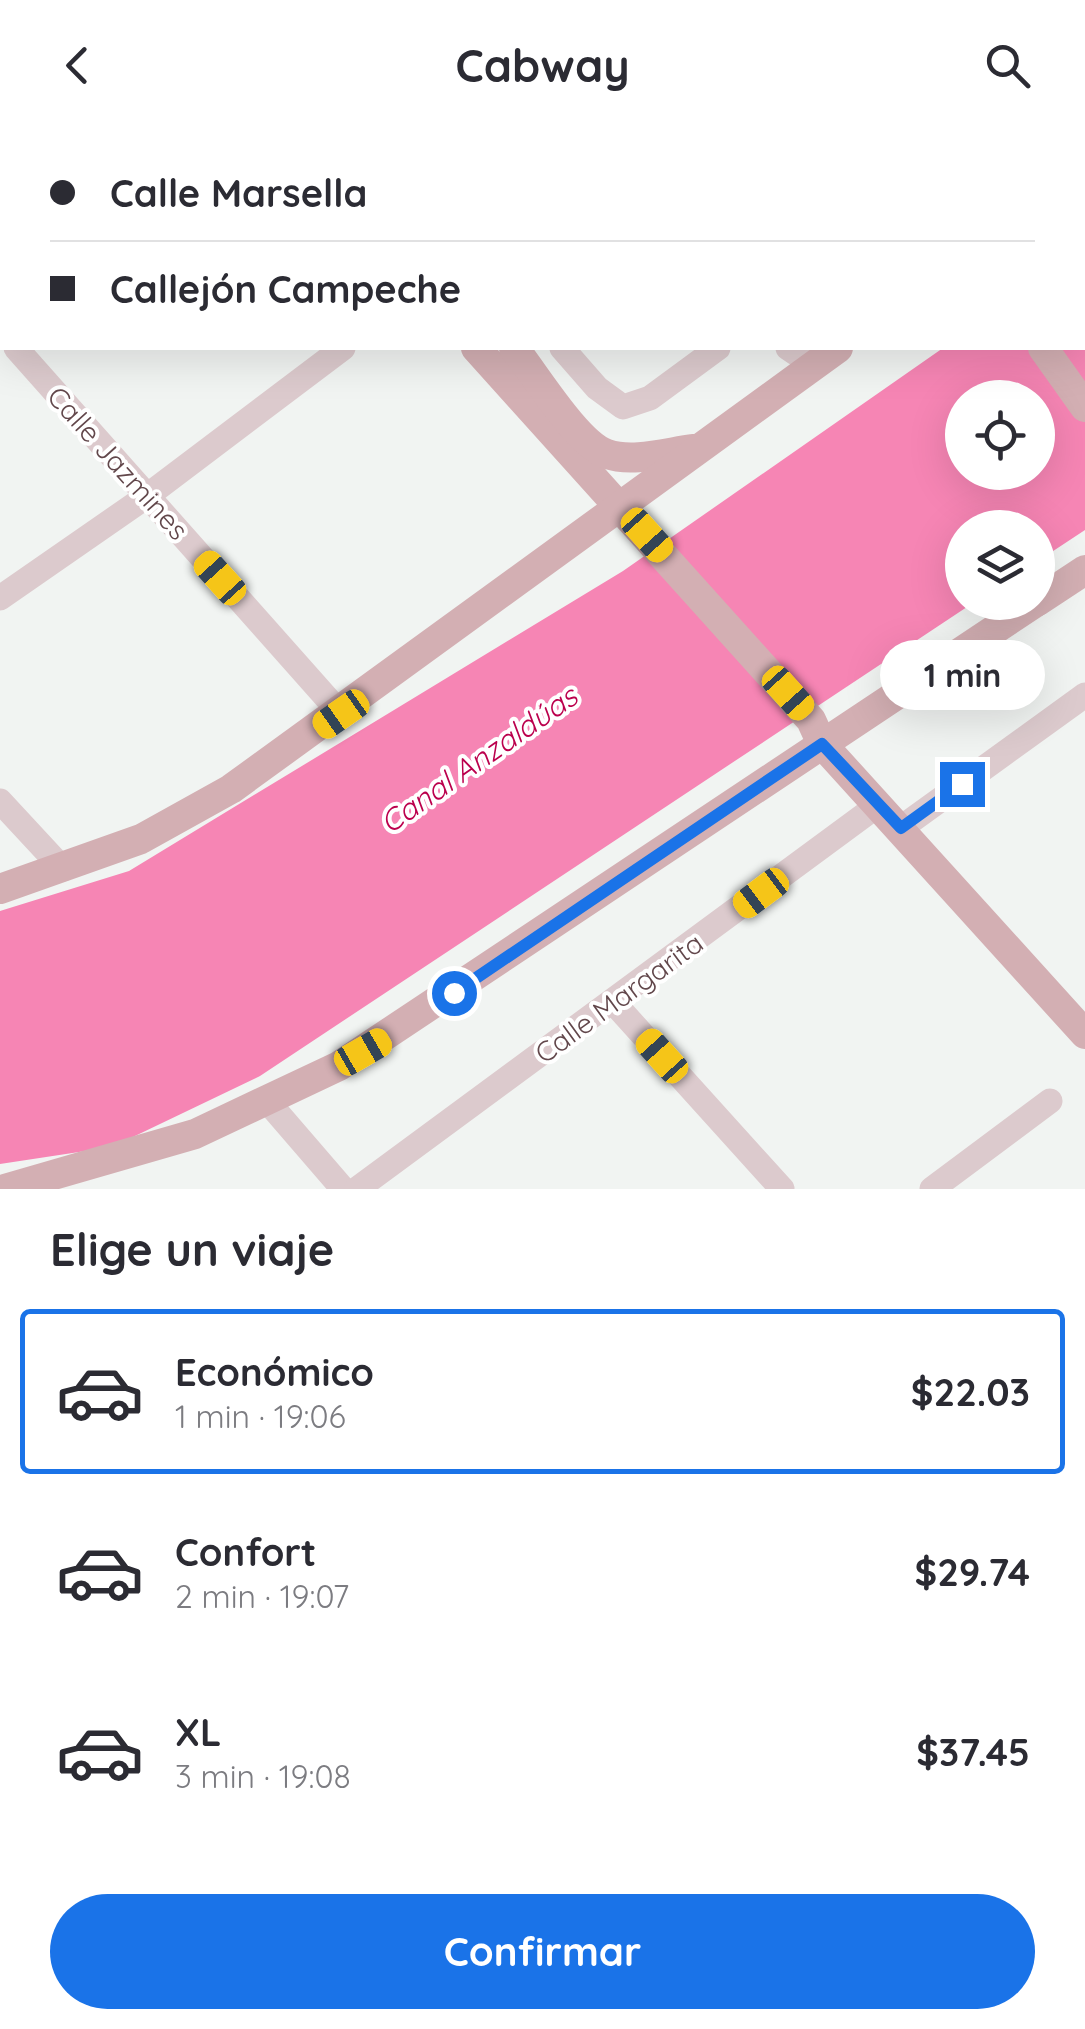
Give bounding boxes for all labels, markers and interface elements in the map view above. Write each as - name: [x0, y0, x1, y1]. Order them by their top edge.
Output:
- text: Cabway: [455, 37, 630, 93]
- icon: back: [50, 38, 105, 93]
- icon: search: [980, 38, 1035, 93]
- text: Calle Marsella: [110, 169, 368, 217]
- text: Callejón Campeche: [110, 265, 461, 313]
- street label: Calle Jazmines: [40, 379, 196, 547]
- map controls: [945, 380, 1055, 620]
- button: locate: [945, 380, 1055, 490]
- car: [616, 503, 678, 567]
- button: layers: [945, 510, 1055, 620]
- car: [189, 546, 251, 610]
- callout: 1 min: [880, 639, 1044, 709]
- text: 1 min: [924, 655, 1001, 695]
- car: [757, 661, 819, 725]
- water label: Canal Anzaldúas: [372, 676, 586, 841]
- car: [308, 685, 374, 743]
- route end: [940, 762, 985, 807]
- car: [728, 863, 794, 923]
- street label: Calle Margarita: [528, 925, 710, 1070]
- route start: [432, 971, 477, 1016]
- car: [330, 1024, 396, 1080]
- car: [631, 1024, 693, 1088]
- text: Elige un viaje: [50, 1221, 334, 1277]
- icon: car: [55, 1347, 145, 1437]
- text: Económico: [175, 1348, 374, 1396]
- text: $22.03: [911, 1368, 1030, 1416]
- text: 1 min · 19:06: [175, 1396, 346, 1436]
- icon: car: [55, 1527, 145, 1617]
- text: Confort: [175, 1528, 316, 1576]
- text: $29.74: [914, 1548, 1030, 1596]
- text: 2 min · 19:07: [175, 1576, 349, 1616]
- icon: car: [55, 1707, 145, 1797]
- text: XL: [175, 1708, 221, 1756]
- text: $37.45: [916, 1728, 1030, 1776]
- text: 3 min · 19:08: [175, 1756, 351, 1796]
- button: Confirmar: [50, 1894, 1035, 2009]

